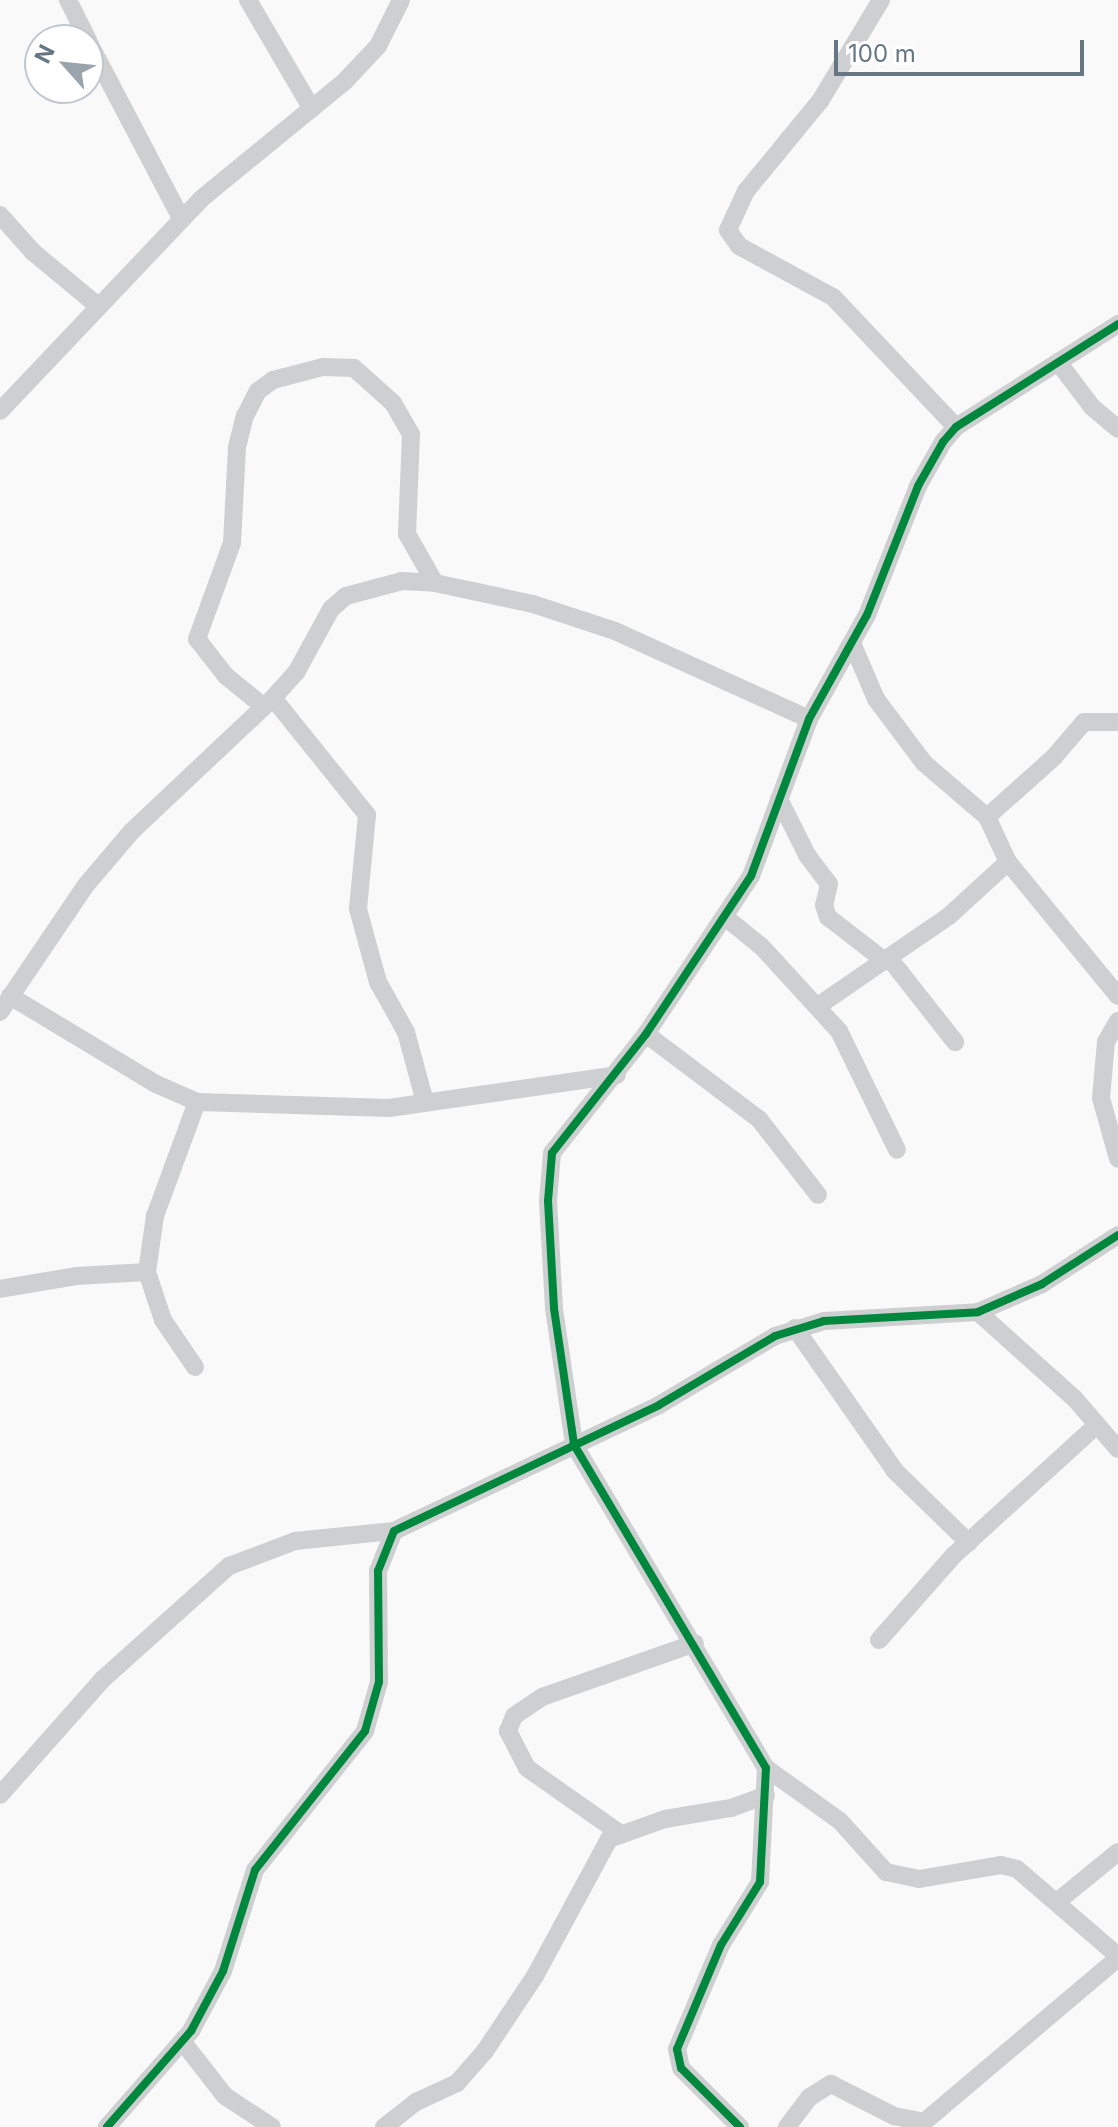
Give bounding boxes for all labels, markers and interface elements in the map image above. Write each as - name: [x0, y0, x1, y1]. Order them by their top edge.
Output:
- north arrow: [24, 24, 104, 104]
- scale bar: [838, 24, 1088, 74]
- text: 100 m: [848, 39, 916, 68]
- text: N: [29, 41, 60, 67]

